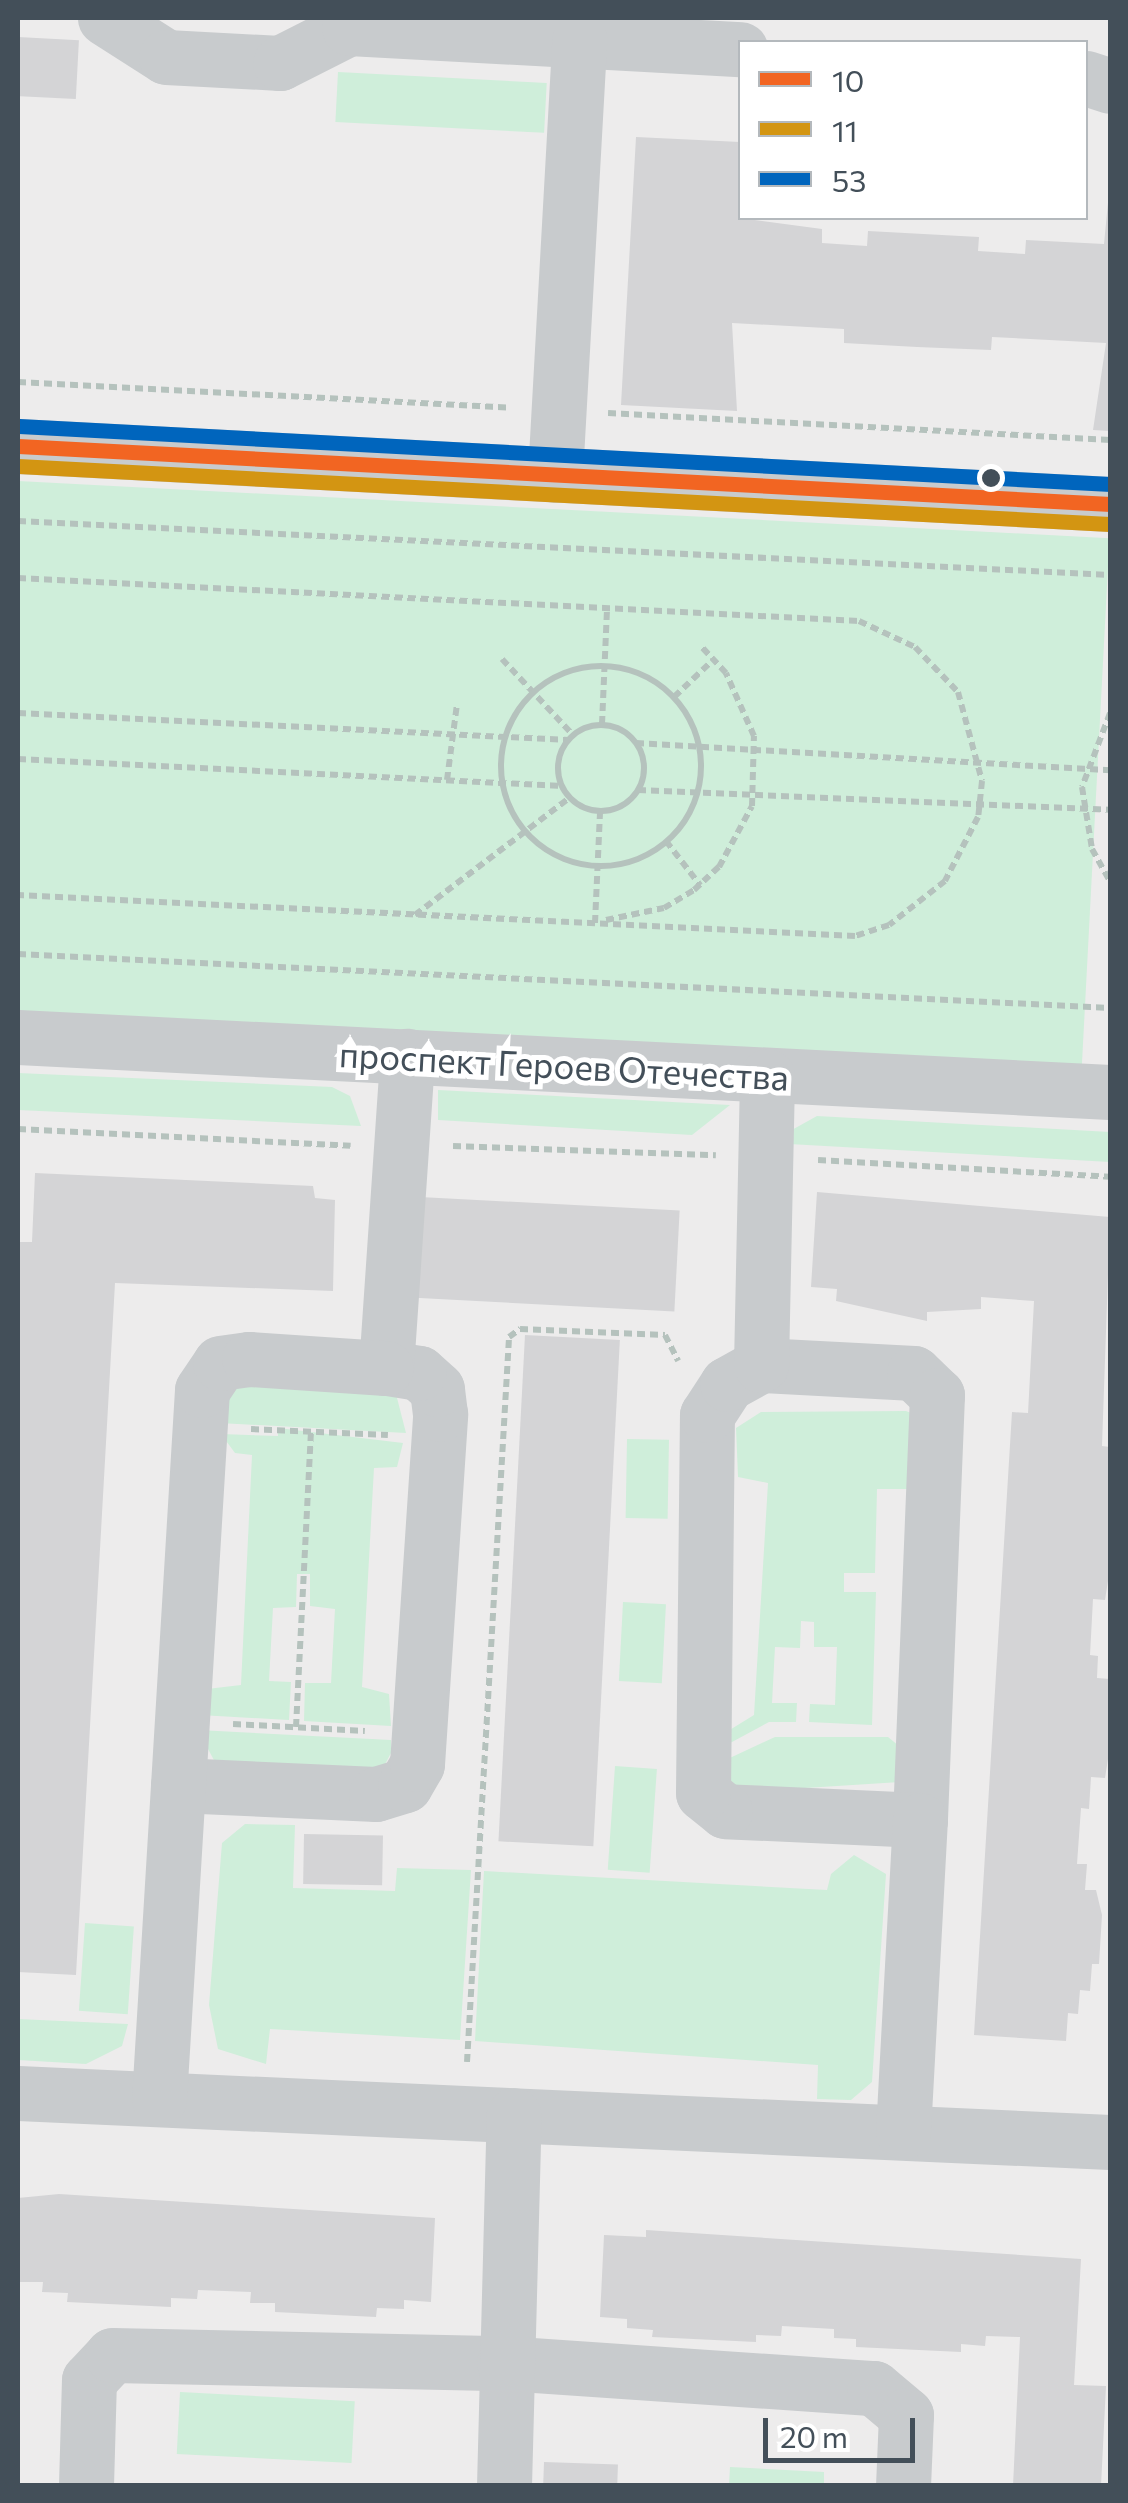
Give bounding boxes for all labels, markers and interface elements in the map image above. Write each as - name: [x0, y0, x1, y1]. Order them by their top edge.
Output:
- legend: [738, 40, 1088, 220]
- text: 10: [832, 61, 864, 98]
- text: 11: [832, 111, 858, 148]
- text: 53: [832, 161, 866, 198]
- unlabelled marker: [981, 468, 1001, 488]
- street label: проспект Героев Отечества: [338, 1032, 790, 1098]
- scale bar: [768, 2398, 920, 2460]
- text: 20 m: [780, 2417, 848, 2454]

